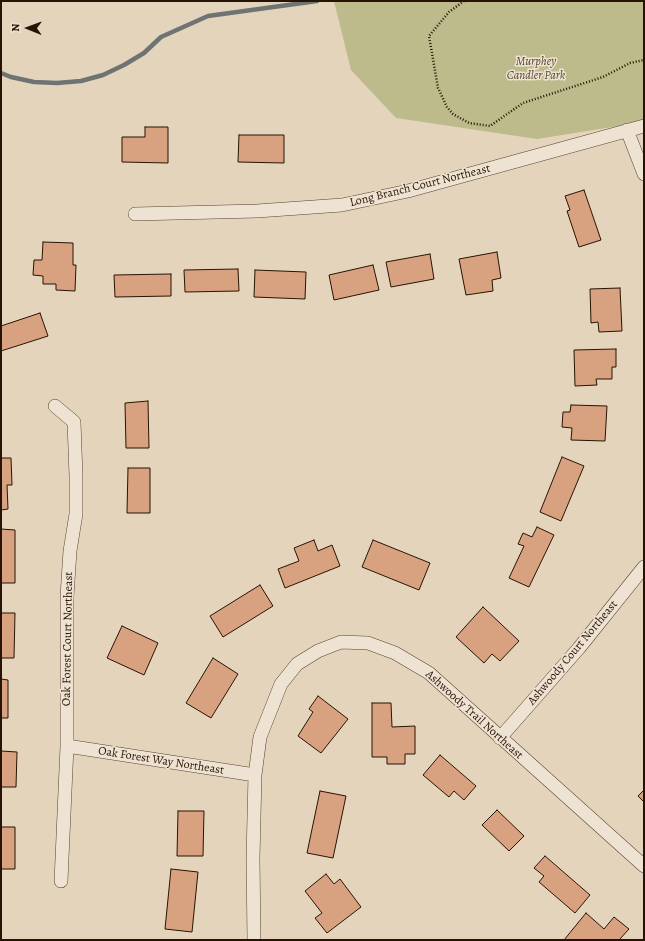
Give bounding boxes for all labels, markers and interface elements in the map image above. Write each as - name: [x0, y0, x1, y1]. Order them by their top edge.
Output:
- north arrow: [8, 8, 48, 48]
- text: N: [8, 24, 23, 32]
- park label: Murphey Candler Park: [507, 55, 565, 83]
- street label: Long Branch Court Northeast: [348, 162, 492, 210]
- street label: Oak Forest Court Northeast: [60, 572, 76, 706]
- street label: Ashwoody Court Northeast: [525, 598, 621, 708]
- street label: Ashwoody Trail Northeast: [422, 667, 526, 763]
- street label: Oak Forest Way Northeast: [97, 744, 225, 778]

